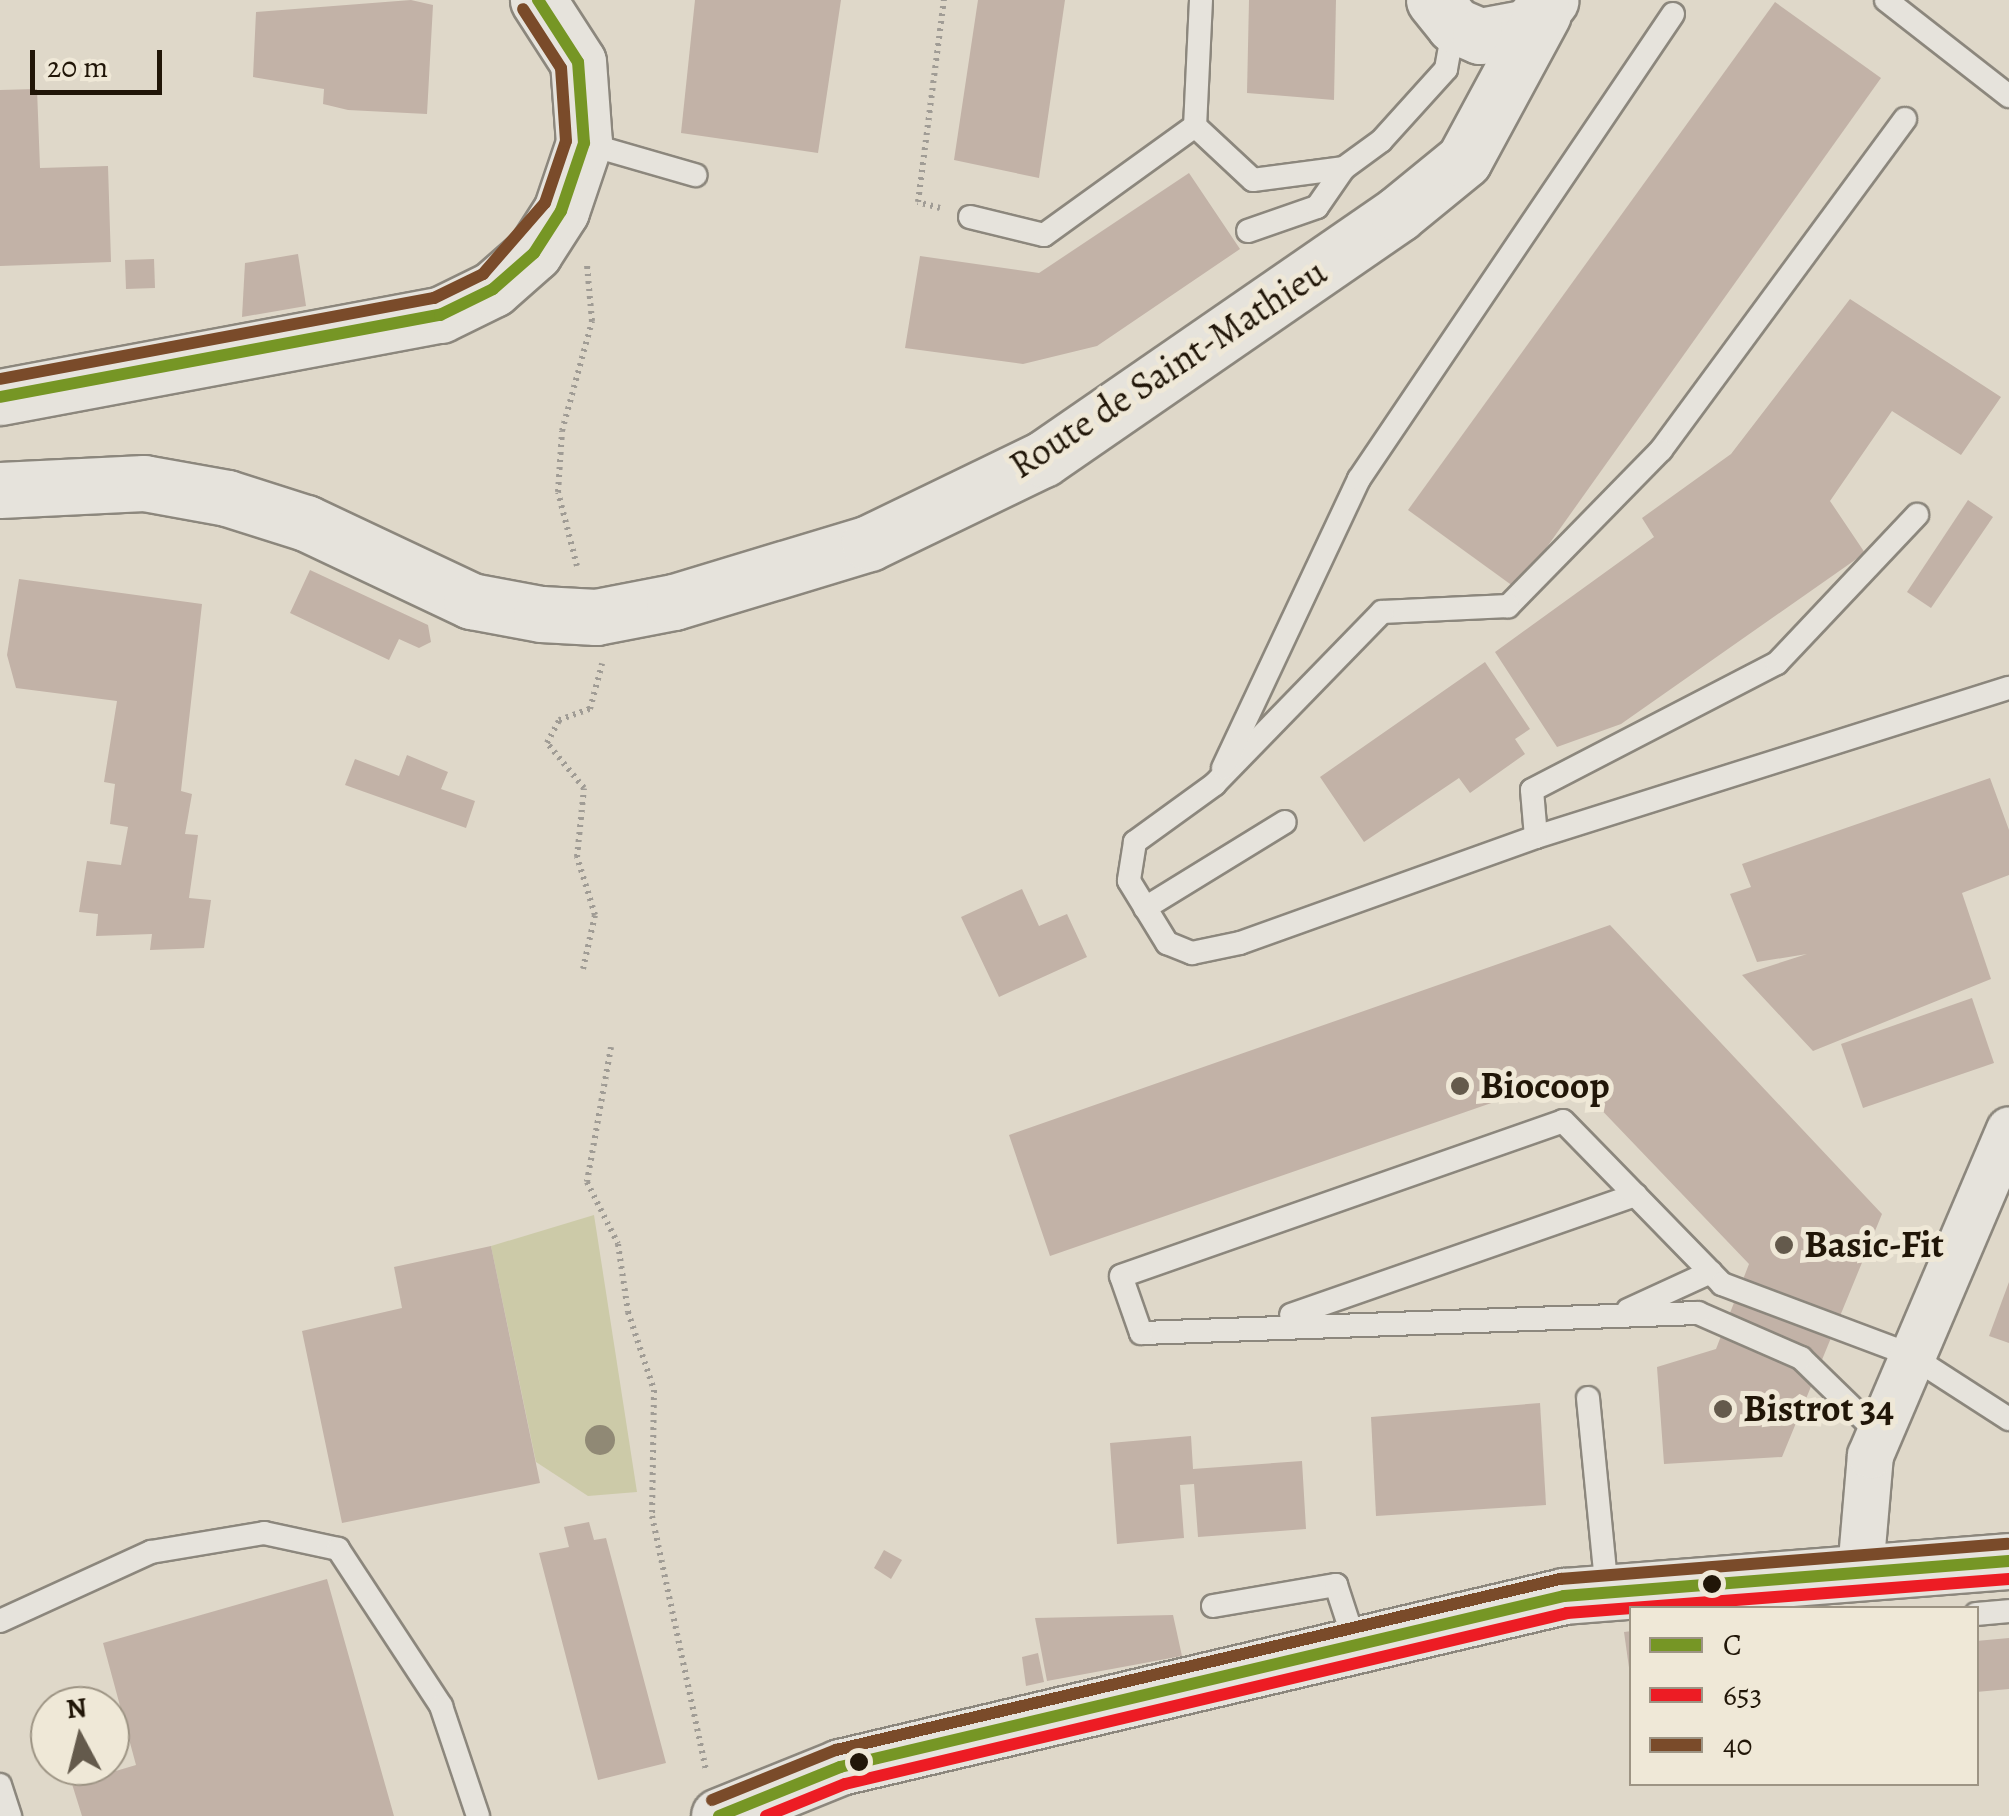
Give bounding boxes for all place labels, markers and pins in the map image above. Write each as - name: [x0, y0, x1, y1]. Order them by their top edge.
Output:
- place label: Biocoop: [1480, 1063, 1610, 1109]
- marker: Biocoop: [1449, 1075, 1471, 1097]
- place label: Basic-Fit: [1804, 1222, 1944, 1268]
- marker: Basic-Fit: [1773, 1234, 1795, 1256]
- place label: Bistrot 34: [1743, 1386, 1894, 1432]
- marker: Bistrot 34: [1712, 1398, 1734, 1420]
- unlabelled marker: [1702, 1574, 1722, 1594]
- unlabelled marker: [849, 1752, 869, 1772]

